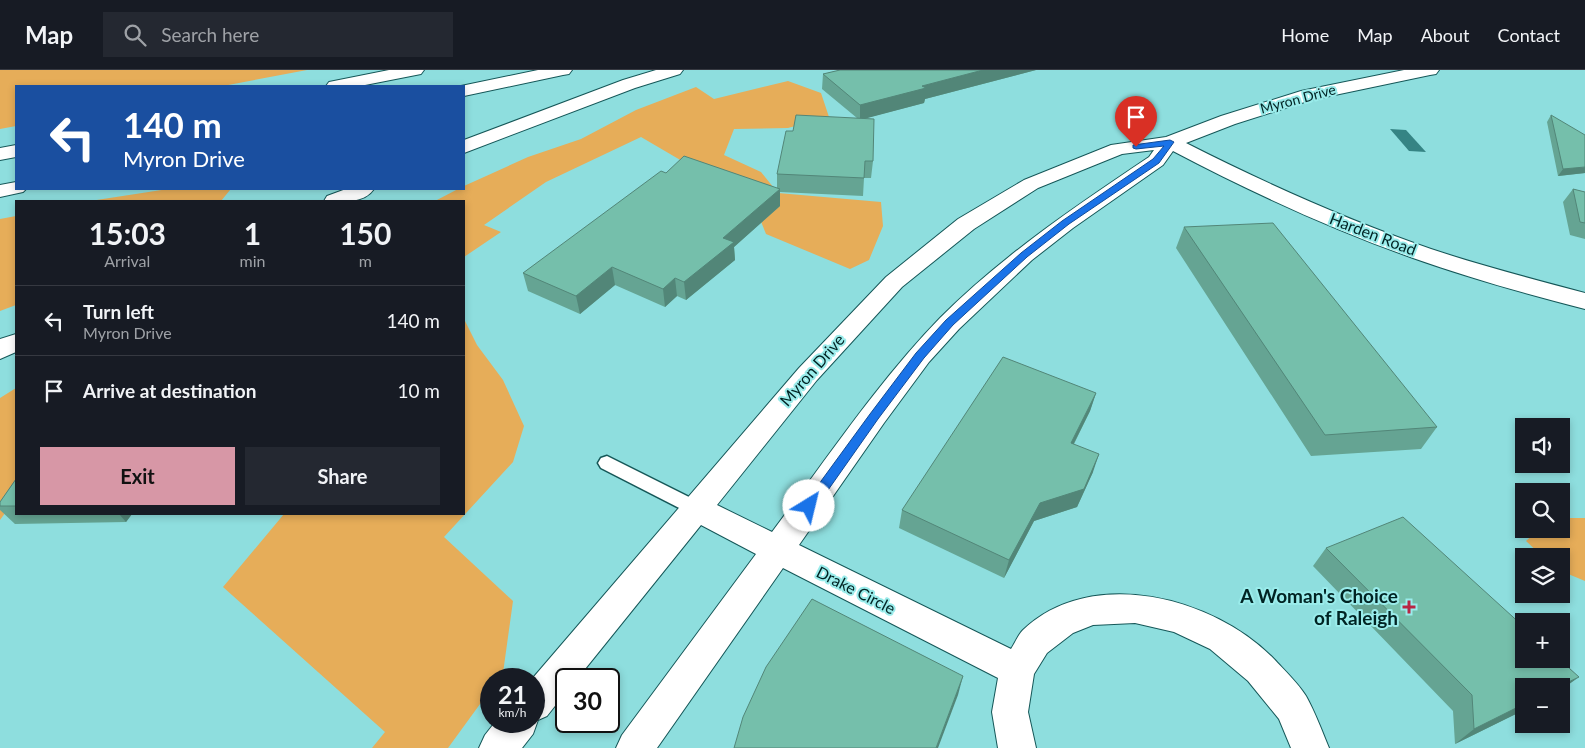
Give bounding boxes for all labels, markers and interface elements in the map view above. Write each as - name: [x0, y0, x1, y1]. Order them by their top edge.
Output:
- search box: [103, 12, 453, 57]
- text: Map: [25, 20, 73, 49]
- icon: search: [121, 21, 149, 49]
- text: Search here: [161, 23, 259, 46]
- text: Home: [1281, 24, 1329, 46]
- text: Map: [1357, 24, 1393, 46]
- text: About: [1421, 24, 1470, 46]
- text: Contact: [1498, 24, 1560, 46]
- street label: Myron Drive: [1258, 80, 1338, 117]
- pin: [1115, 96, 1157, 147]
- text: 140 m: [123, 103, 222, 145]
- icon: arrive: [1122, 103, 1150, 131]
- icon: left: [40, 105, 105, 170]
- text: Myron Drive: [123, 145, 245, 172]
- street label: Harden Road: [1327, 208, 1419, 259]
- text: 15:03: [89, 215, 166, 251]
- text: 1: [244, 215, 261, 251]
- text: 150: [339, 215, 391, 251]
- text: Arrival: [104, 251, 150, 270]
- text: min: [240, 251, 266, 270]
- text: m: [359, 251, 372, 270]
- text: Turn left: [83, 300, 154, 323]
- icon: left: [40, 307, 68, 335]
- text: 140 m: [386, 309, 440, 332]
- text: Myron Drive: [83, 323, 172, 342]
- street label: Myron Drive: [775, 330, 848, 409]
- icon: arrive: [40, 377, 68, 405]
- text: Arrive at destination: [83, 379, 256, 402]
- text: 10 m: [397, 379, 440, 402]
- map controls: [1515, 418, 1570, 733]
- button: sound: [1515, 418, 1570, 473]
- button: Exit: [40, 447, 235, 505]
- button: Share: [245, 447, 440, 505]
- position arrow: [782, 479, 834, 531]
- button: search: [1515, 483, 1570, 538]
- button: layers: [1515, 548, 1570, 603]
- street label: Drake Circle: [814, 562, 899, 617]
- place label: A Woman's Choice of Raleigh: [1239, 584, 1398, 629]
- marker: A Woman's Choice of Raleigh: [1402, 600, 1416, 614]
- button: +: [1515, 613, 1570, 668]
- speed limit sign: 30: [555, 668, 620, 733]
- button: −: [1515, 678, 1570, 733]
- text: 21: [498, 679, 527, 709]
- text: km/h: [498, 705, 527, 720]

